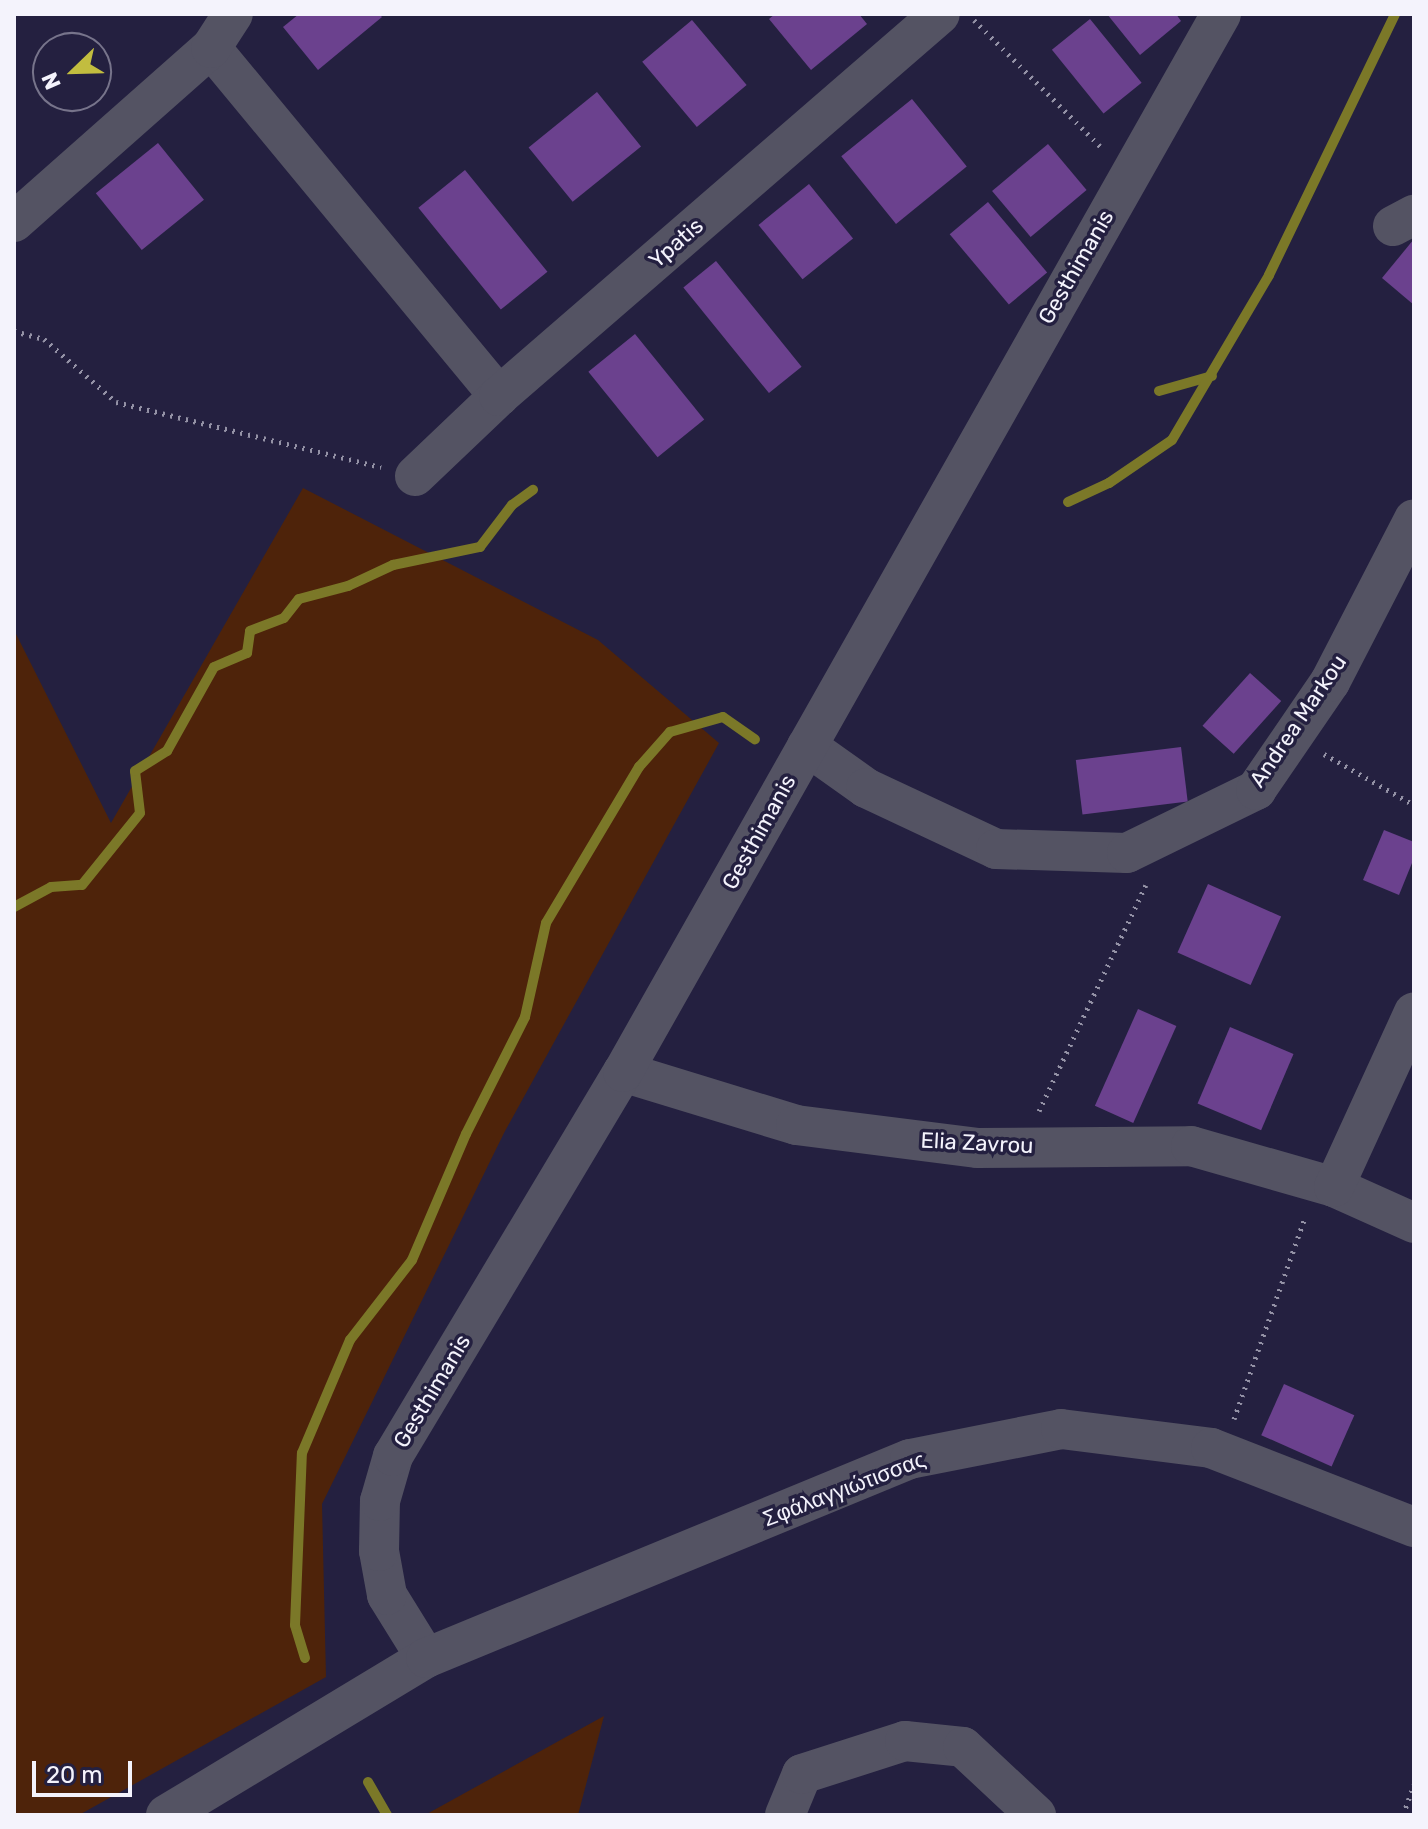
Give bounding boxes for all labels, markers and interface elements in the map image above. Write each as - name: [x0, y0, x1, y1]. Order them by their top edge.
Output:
- north arrow: [32, 32, 112, 112]
- text: N: [36, 68, 67, 93]
- street label: Gesthimanis: [1033, 205, 1119, 329]
- street label: Ypatis: [644, 212, 708, 274]
- street label: Andrea Markou: [1244, 650, 1352, 792]
- street label: Gesthimanis: [717, 770, 801, 894]
- street label: Elia Zavrou: [920, 1127, 1034, 1159]
- street label: Gesthimanis: [388, 1330, 476, 1452]
- street label: Σφάλαγγιώτισσας: [759, 1446, 929, 1532]
- scale bar: [36, 1745, 136, 1795]
- text: 20 m: [46, 1761, 103, 1789]

